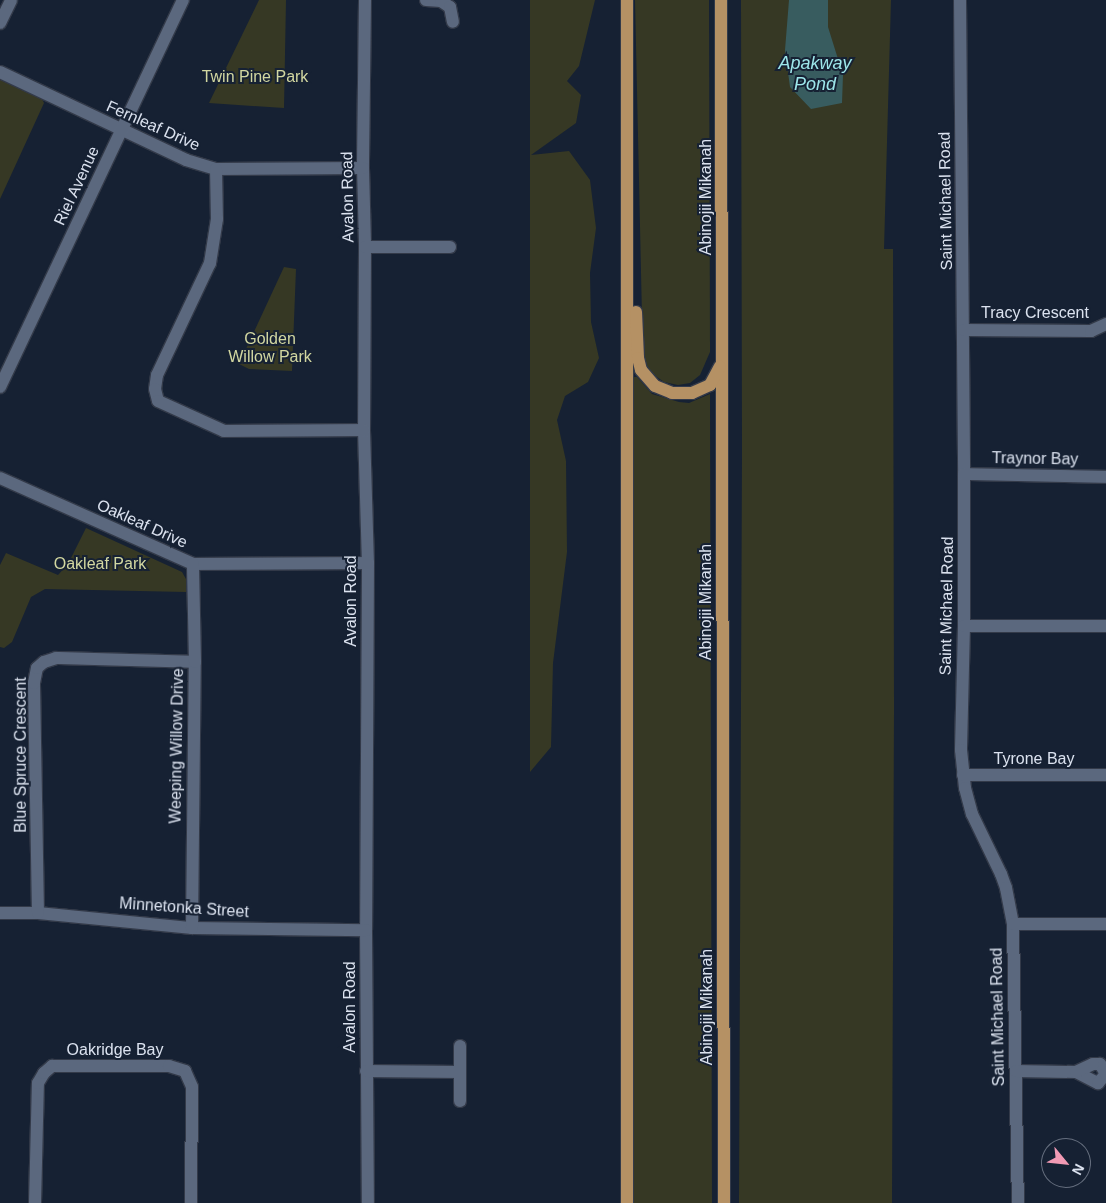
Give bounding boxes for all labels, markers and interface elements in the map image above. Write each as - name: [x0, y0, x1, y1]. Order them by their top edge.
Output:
- water label: Apakway Pond: [778, 53, 852, 96]
- park label: Twin Pine Park: [202, 67, 308, 87]
- street label: Fernleaf Drive: [103, 97, 203, 155]
- street label: Saint Michael Road: [935, 131, 957, 271]
- street label: Abinojii Mikanah: [696, 139, 716, 255]
- street label: Riel Avenue: [50, 143, 104, 229]
- street label: Avalon Road: [338, 151, 358, 243]
- street label: Tracy Crescent: [981, 303, 1089, 323]
- park label: Golden Willow Park: [228, 329, 312, 367]
- street label: Traynor Bay: [992, 449, 1078, 469]
- street label: Oakleaf Drive: [94, 496, 190, 552]
- street label: Saint Michael Road: [936, 536, 958, 676]
- street label: Abinojii Mikanah: [696, 544, 716, 660]
- park label: Oakleaf Park: [54, 554, 146, 574]
- street label: Avalon Road: [341, 555, 361, 647]
- street label: Weeping Willow Drive: [166, 668, 188, 824]
- street label: Blue Spruce Crescent: [11, 677, 31, 833]
- street label: Tyrone Bay: [994, 749, 1074, 769]
- street label: Minnetonka Street: [119, 894, 249, 922]
- street label: Saint Michael Road: [987, 947, 1009, 1087]
- street label: Abinojii Mikanah: [697, 949, 717, 1065]
- street label: Avalon Road: [340, 961, 360, 1053]
- street label: Oakridge Bay: [67, 1040, 163, 1060]
- north arrow: [1041, 1138, 1091, 1188]
- text: N: [1069, 1161, 1088, 1178]

